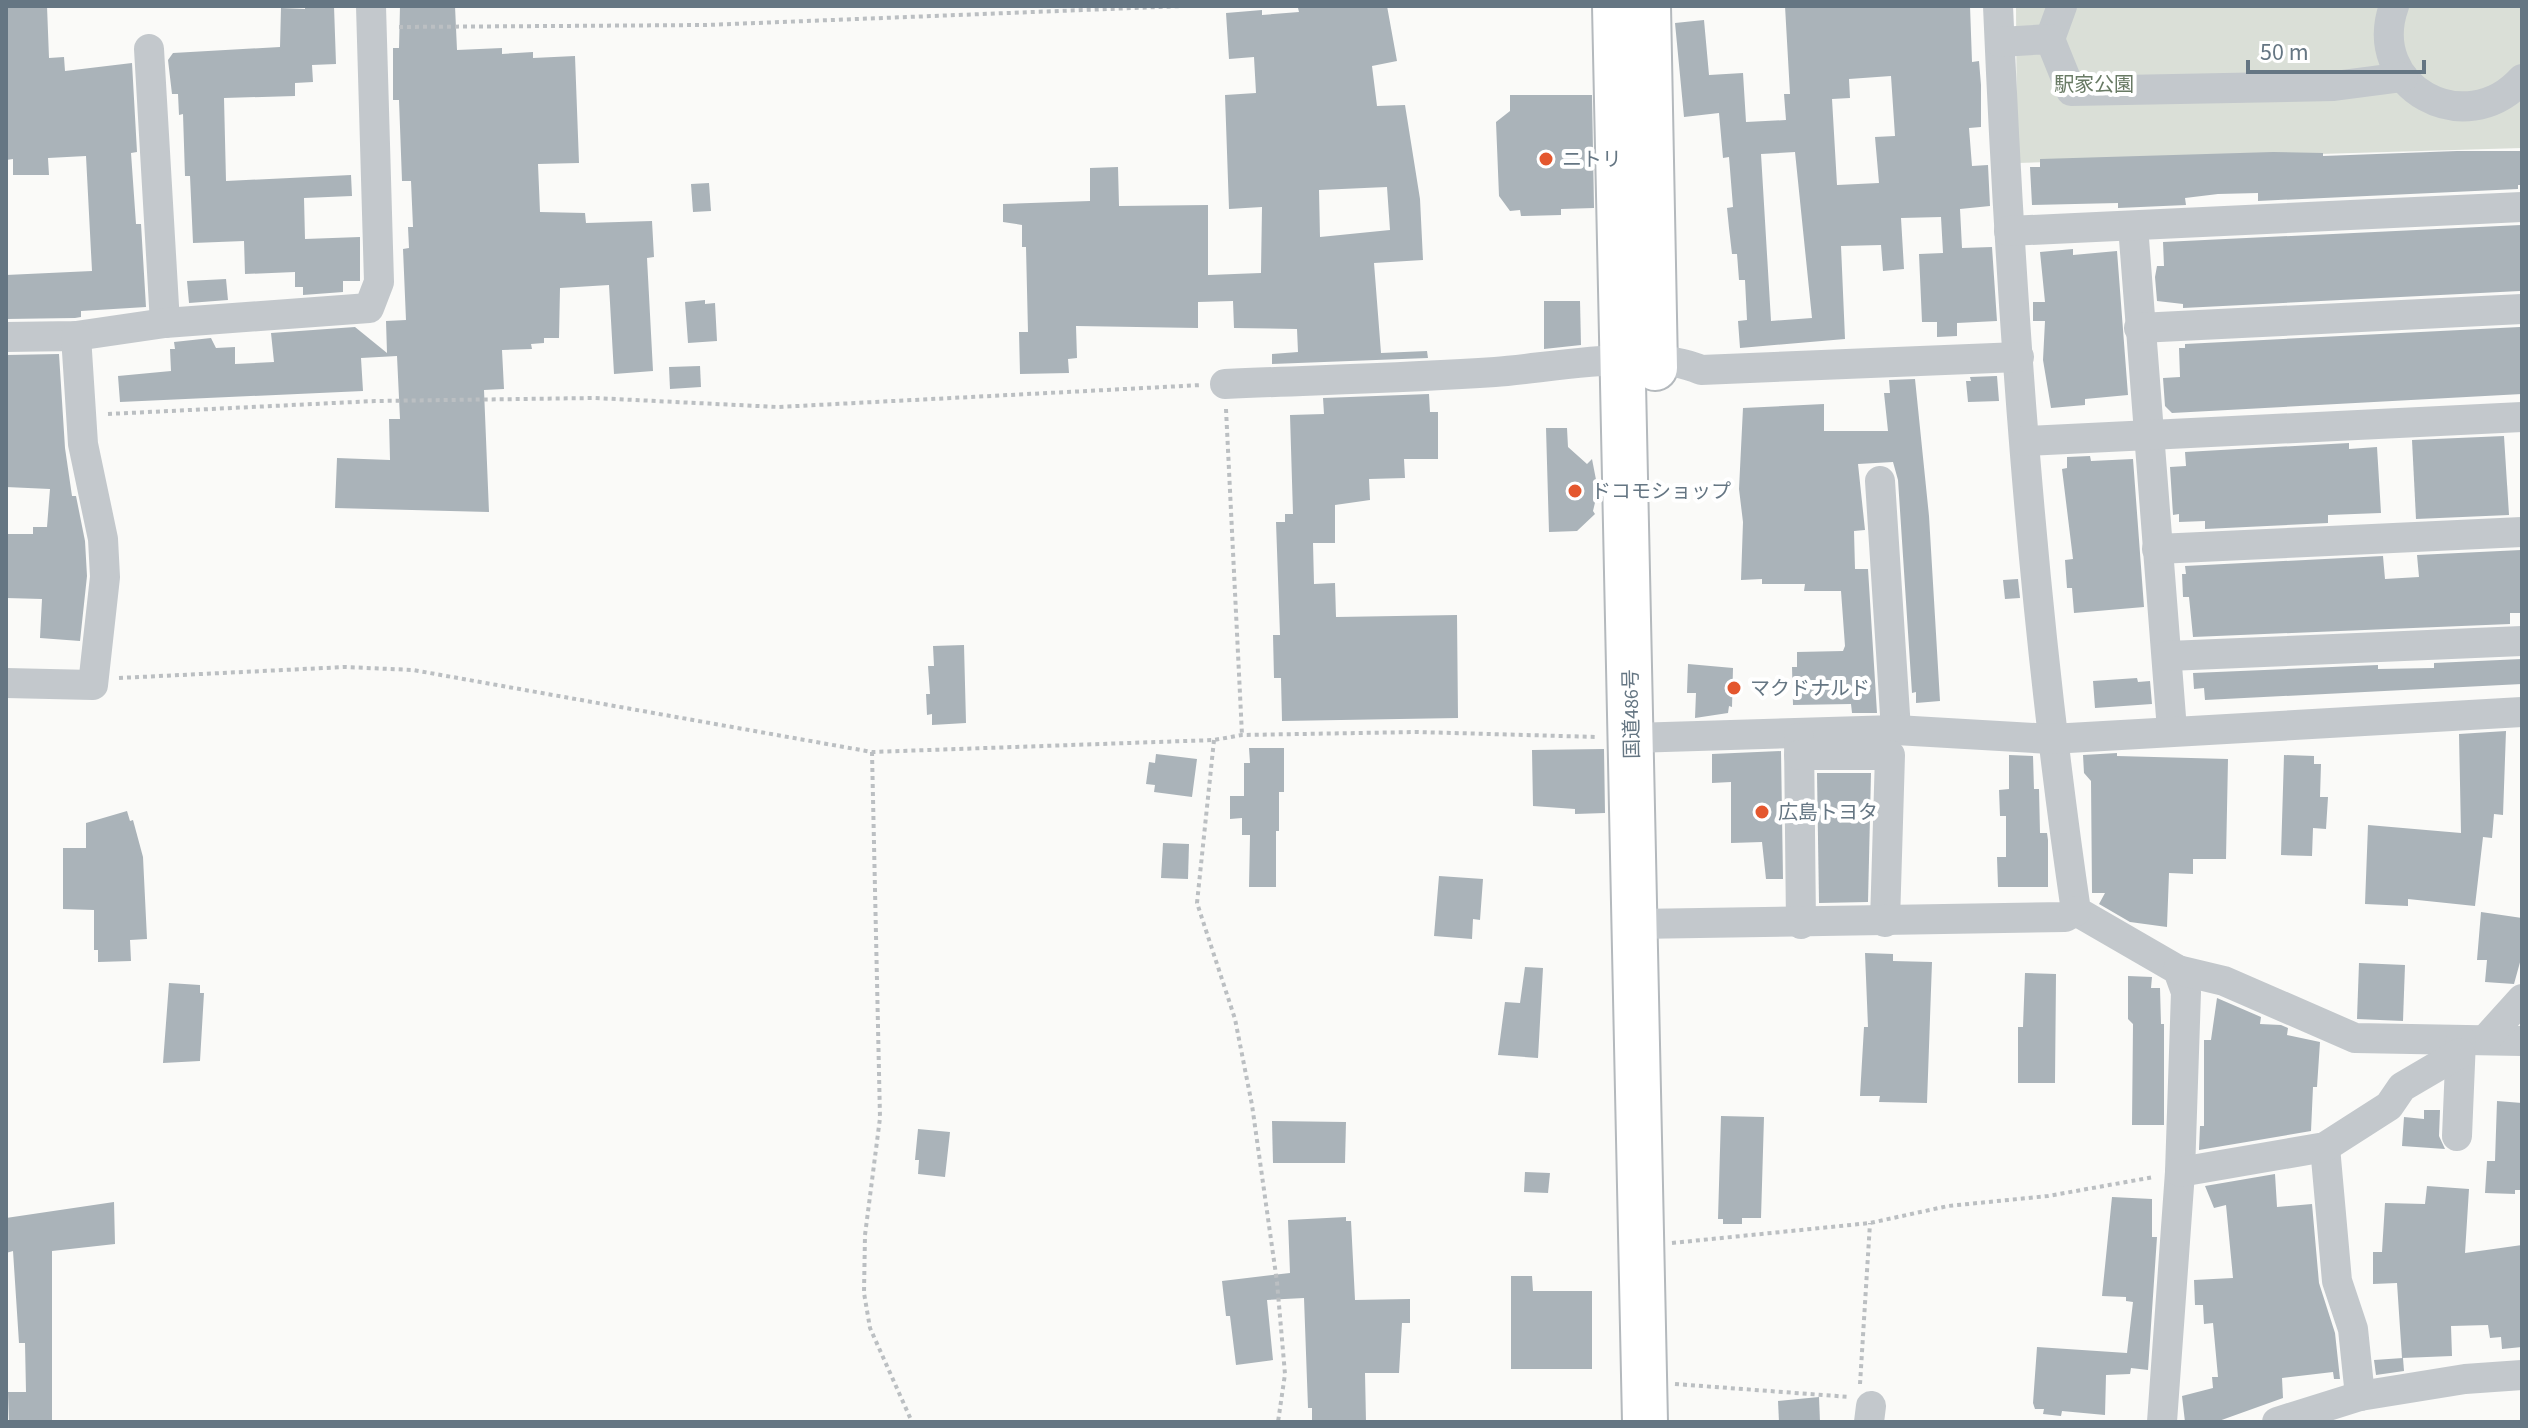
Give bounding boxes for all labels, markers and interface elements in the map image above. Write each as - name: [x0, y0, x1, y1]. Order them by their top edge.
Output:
- scale bar: [2248, 24, 2424, 74]
- text: 50 m: [2260, 35, 2309, 70]
- park label: 駅家公園: [2054, 71, 2134, 99]
- place label: ニトリ: [1562, 146, 1622, 174]
- marker: ニトリ: [1537, 150, 1555, 168]
- place label: ドコモショップ: [1591, 478, 1731, 506]
- marker: ドコモショップ: [1566, 482, 1584, 500]
- street label: 国道486号: [1617, 669, 1647, 759]
- place label: マクドナルド: [1750, 675, 1870, 703]
- marker: マクドナルド: [1725, 679, 1743, 697]
- place label: 広島トヨタ: [1778, 799, 1878, 827]
- marker: 広島トヨタ: [1753, 803, 1771, 821]

